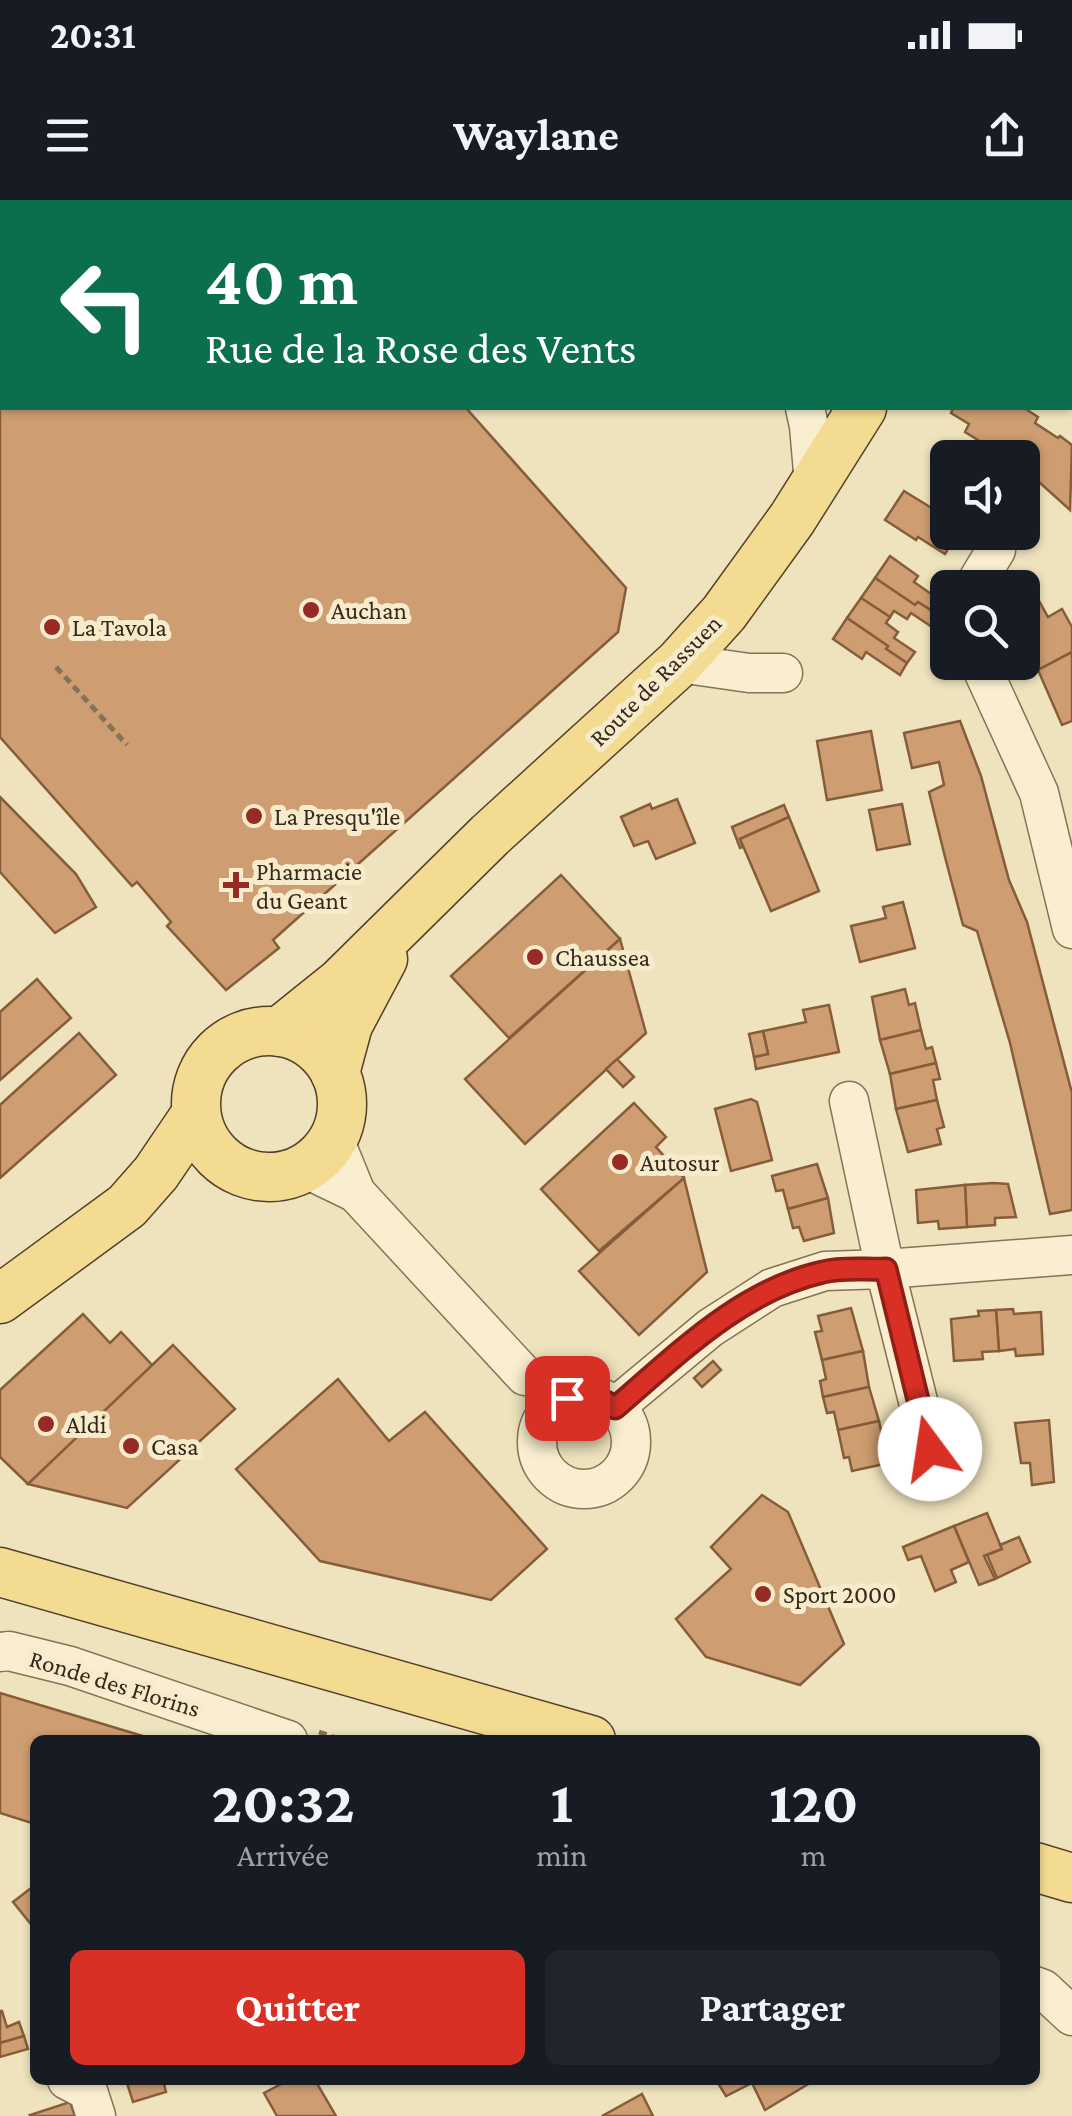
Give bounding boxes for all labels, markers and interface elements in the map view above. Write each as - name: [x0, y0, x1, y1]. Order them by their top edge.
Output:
- text: 20:31: [50, 14, 136, 56]
- icon: menu: [40, 108, 95, 163]
- icon: share: [977, 108, 1032, 163]
- text: Waylane: [453, 110, 619, 160]
- icon: left: [40, 240, 170, 370]
- text: 40 m: [205, 241, 358, 319]
- text: Rue de la Rose des Vents: [205, 323, 636, 373]
- map controls: [930, 440, 1040, 680]
- button: sound: [930, 440, 1040, 550]
- button: search: [930, 570, 1040, 680]
- place label: Auchan: [331, 597, 407, 624]
- marker: Auchan: [300, 599, 322, 621]
- street label: Route de Rassuen: [584, 609, 727, 752]
- place label: La Tavola: [72, 614, 167, 641]
- marker: La Tavola: [41, 616, 63, 638]
- place label: La Presqu'île: [274, 803, 400, 831]
- marker: La Presqu'île: [243, 805, 265, 827]
- place label: Pharmacie du Geant: [256, 858, 362, 914]
- marker: Pharmacie du Geant: [225, 874, 247, 896]
- place label: Chaussea: [555, 944, 651, 971]
- marker: Chaussea: [524, 946, 546, 968]
- place label: Autosur: [640, 1149, 720, 1176]
- marker: Autosur: [609, 1151, 631, 1173]
- pin: [525, 1356, 610, 1441]
- icon: arrive: [540, 1371, 595, 1426]
- position arrow: [878, 1397, 982, 1501]
- place label: Aldi: [66, 1411, 106, 1438]
- marker: Aldi: [35, 1413, 57, 1435]
- place label: Casa: [151, 1433, 199, 1460]
- marker: Casa: [120, 1435, 142, 1457]
- place label: Sport 2000: [783, 1581, 896, 1609]
- marker: Sport 2000: [752, 1583, 774, 1605]
- street label: Ronde des Florins: [26, 1645, 203, 1722]
- text: 20:32: [212, 1768, 355, 1835]
- text: 1: [551, 1768, 573, 1835]
- text: 120: [769, 1768, 858, 1835]
- text: Arrivée: [237, 1837, 329, 1873]
- text: min: [536, 1837, 587, 1873]
- text: m: [801, 1837, 827, 1873]
- button: Quitter: [70, 1950, 525, 2065]
- button: Partager: [545, 1950, 1000, 2065]

